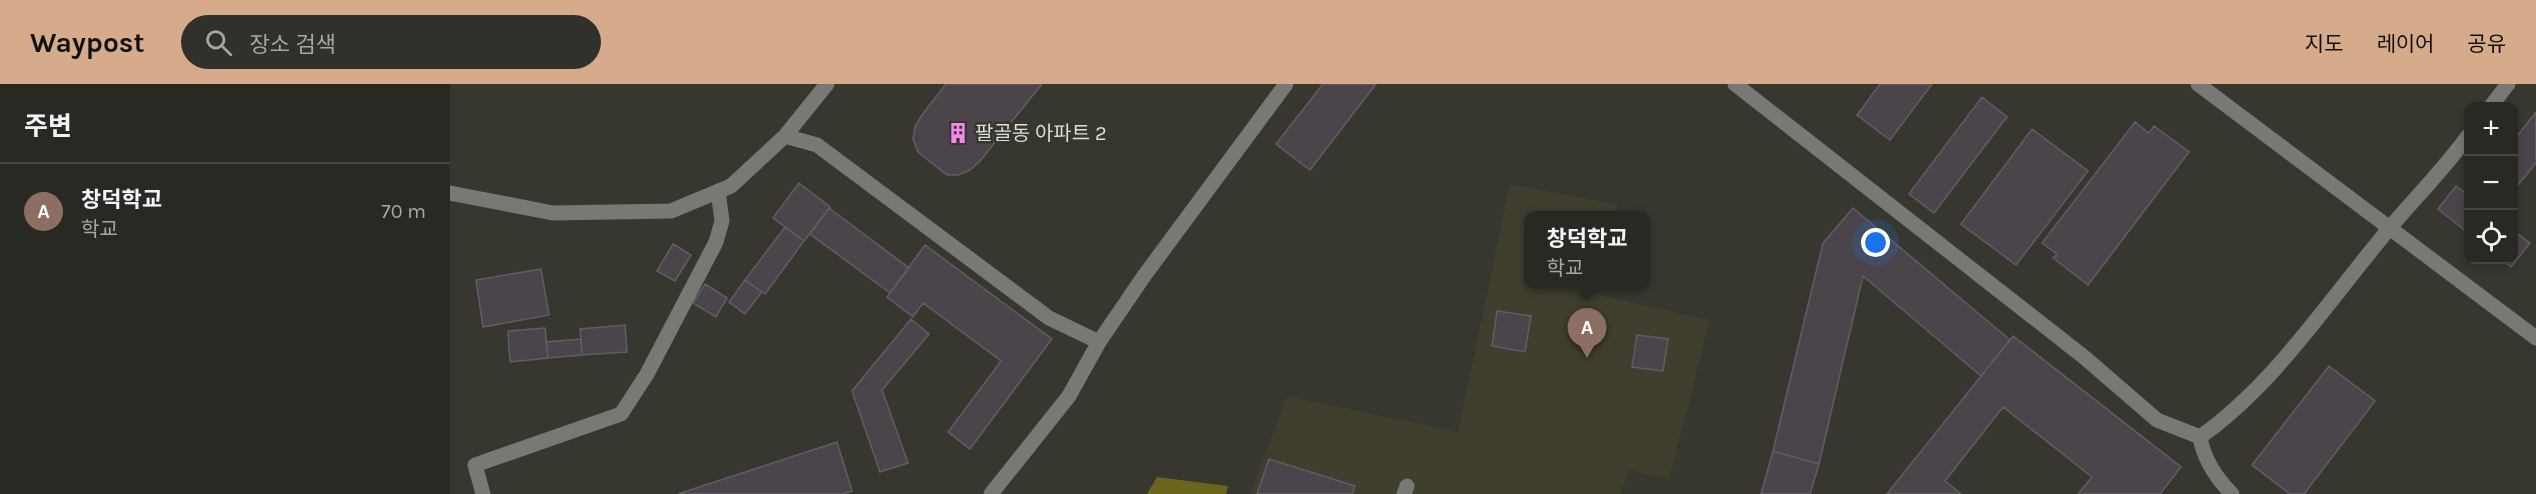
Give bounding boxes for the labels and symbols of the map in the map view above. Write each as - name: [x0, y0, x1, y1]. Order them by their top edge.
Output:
- building icon: 팔골동 아파트 2: [946, 121, 970, 145]
- place label: 팔골동 아파트 2: [975, 122, 1107, 145]
- your location: [1861, 228, 1890, 257]
- pin: A: [1568, 308, 1606, 358]

